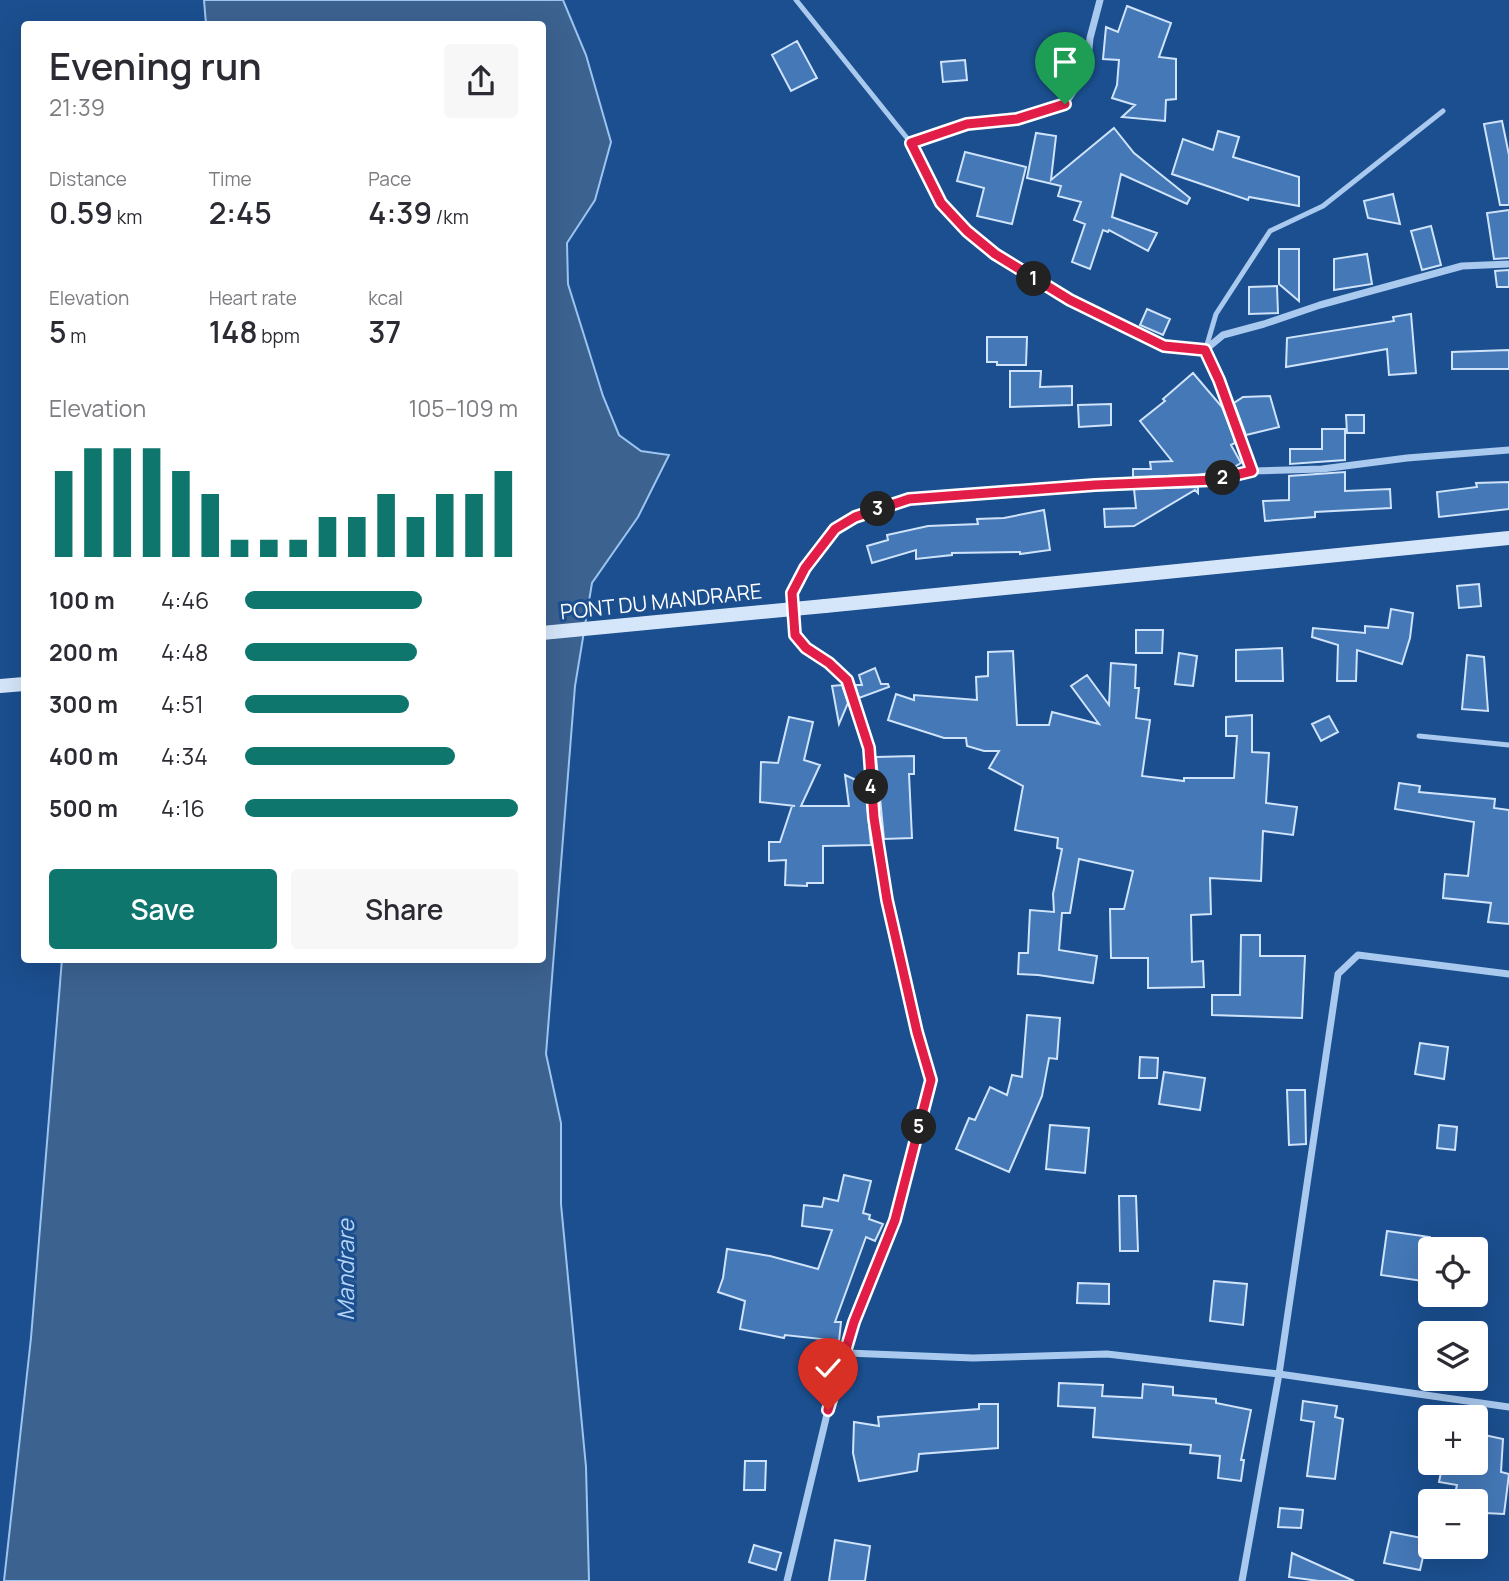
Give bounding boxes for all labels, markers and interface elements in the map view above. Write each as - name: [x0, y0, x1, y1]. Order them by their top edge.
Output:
- pin: [1035, 32, 1095, 104]
- text: Evening run: [49, 39, 262, 91]
- icon: arrive: [1046, 43, 1084, 81]
- button: share: [444, 44, 518, 118]
- text: 21:39: [49, 91, 105, 123]
- text: Distance: [49, 166, 127, 192]
- text: Time: [209, 166, 252, 192]
- text: Pace: [368, 166, 411, 192]
- text: 0.59: [49, 192, 113, 233]
- text: 2:45: [209, 192, 272, 233]
- text: 4:39: [368, 192, 432, 233]
- text: km: [113, 204, 142, 230]
- text: /km: [432, 204, 469, 230]
- pin: 1: [1016, 262, 1052, 296]
- text: 1: [1029, 265, 1038, 291]
- text: Elevation: [49, 285, 129, 311]
- text: Heart rate: [209, 285, 297, 311]
- text: kcal: [368, 285, 403, 311]
- text: 5: [49, 311, 67, 352]
- text: 148: [209, 311, 257, 352]
- text: 37: [368, 311, 401, 352]
- text: m: [67, 323, 86, 349]
- text: bpm: [257, 323, 300, 349]
- text: Elevation: [49, 392, 146, 424]
- text: 105–109 m: [408, 392, 518, 424]
- pin: 2: [1206, 461, 1240, 496]
- text: 2: [1217, 464, 1228, 490]
- pin: 3: [860, 491, 896, 526]
- text: 3: [872, 495, 883, 521]
- street label: PONT DU MANDRARE: [559, 576, 763, 626]
- text: 100 m: [49, 584, 115, 616]
- text: 4:46: [161, 584, 209, 616]
- text: 200 m: [49, 636, 118, 668]
- text: 4:48: [161, 636, 208, 668]
- text: 300 m: [49, 688, 118, 720]
- text: 4:51: [161, 688, 204, 720]
- text: 400 m: [49, 740, 119, 772]
- text: 4:34: [161, 740, 208, 772]
- pin: 4: [854, 770, 888, 804]
- text: 4: [865, 773, 876, 799]
- text: 500 m: [49, 792, 118, 824]
- text: 4:16: [161, 792, 205, 824]
- button: Save: [49, 869, 277, 949]
- button: Share: [291, 869, 518, 949]
- pin: 5: [902, 1110, 936, 1144]
- text: 5: [913, 1113, 924, 1139]
- water label: Mandrare: [329, 1218, 361, 1321]
- map controls: [1418, 1237, 1488, 1559]
- button: locate: [1418, 1237, 1488, 1307]
- button: layers: [1418, 1321, 1488, 1391]
- pin: [798, 1338, 858, 1410]
- icon: check: [809, 1349, 847, 1387]
- button: +: [1418, 1405, 1488, 1475]
- button: −: [1418, 1489, 1488, 1559]

